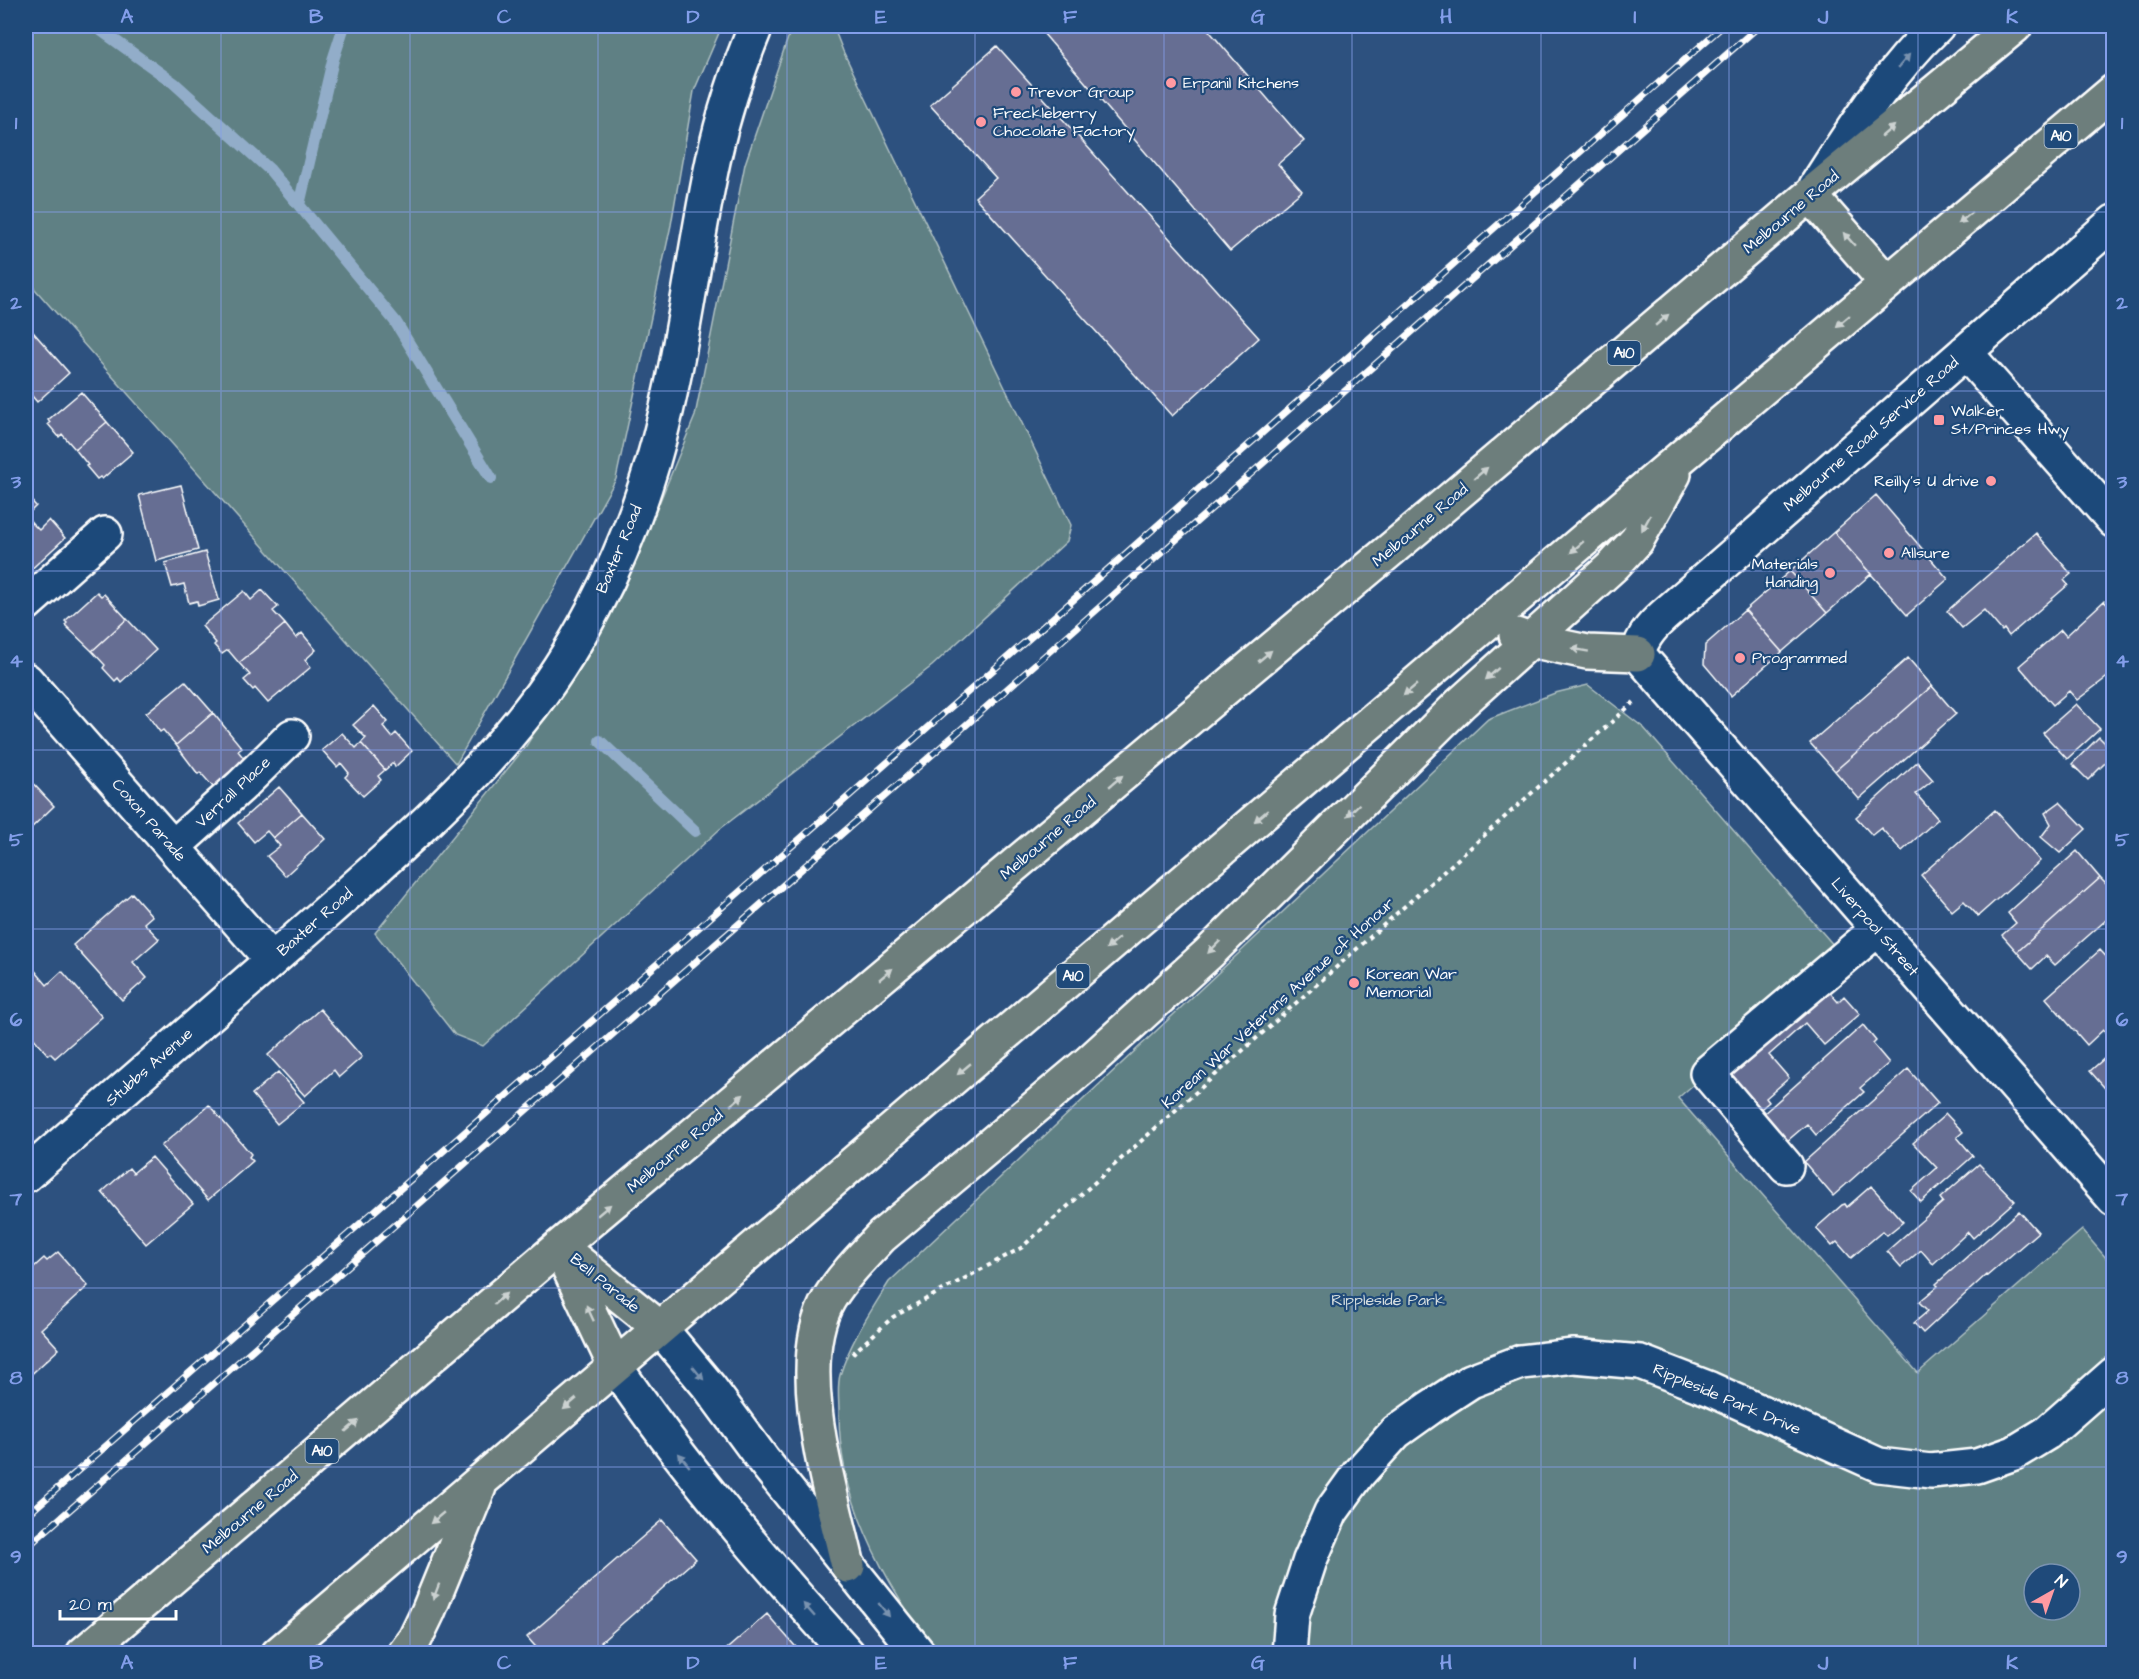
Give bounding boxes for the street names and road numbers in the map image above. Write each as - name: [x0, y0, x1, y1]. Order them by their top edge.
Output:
- road number: A10: [2044, 124, 2078, 148]
- street label: Melbourne Road: [1738, 165, 1844, 259]
- road number: A10: [1608, 341, 1640, 365]
- street label: Melbourne Road Service Road: [1779, 352, 1963, 516]
- street label: Melbourne Road: [1367, 478, 1473, 572]
- street label: Baxter Road: [590, 501, 648, 597]
- street label: Verrall Place: [191, 751, 276, 833]
- street label: Coxon Parade: [107, 774, 191, 867]
- street label: Melbourne Road: [995, 791, 1101, 885]
- street label: Liverpool Street: [1826, 873, 1924, 982]
- street label: Baxter Road: [272, 883, 358, 961]
- street label: Korean War Veterans Avenue of Honour: [1157, 892, 1399, 1114]
- road number: A10: [1056, 964, 1090, 988]
- street label: Stubbs Avenue: [101, 1023, 198, 1111]
- street label: Melbourne Road: [622, 1104, 728, 1198]
- street label: Bell Parade: [566, 1248, 645, 1318]
- street label: Rippleside Park Drive: [1650, 1358, 1805, 1440]
- road number: A10: [306, 1439, 338, 1463]
- street label: Melbourne Road: [197, 1465, 303, 1559]

